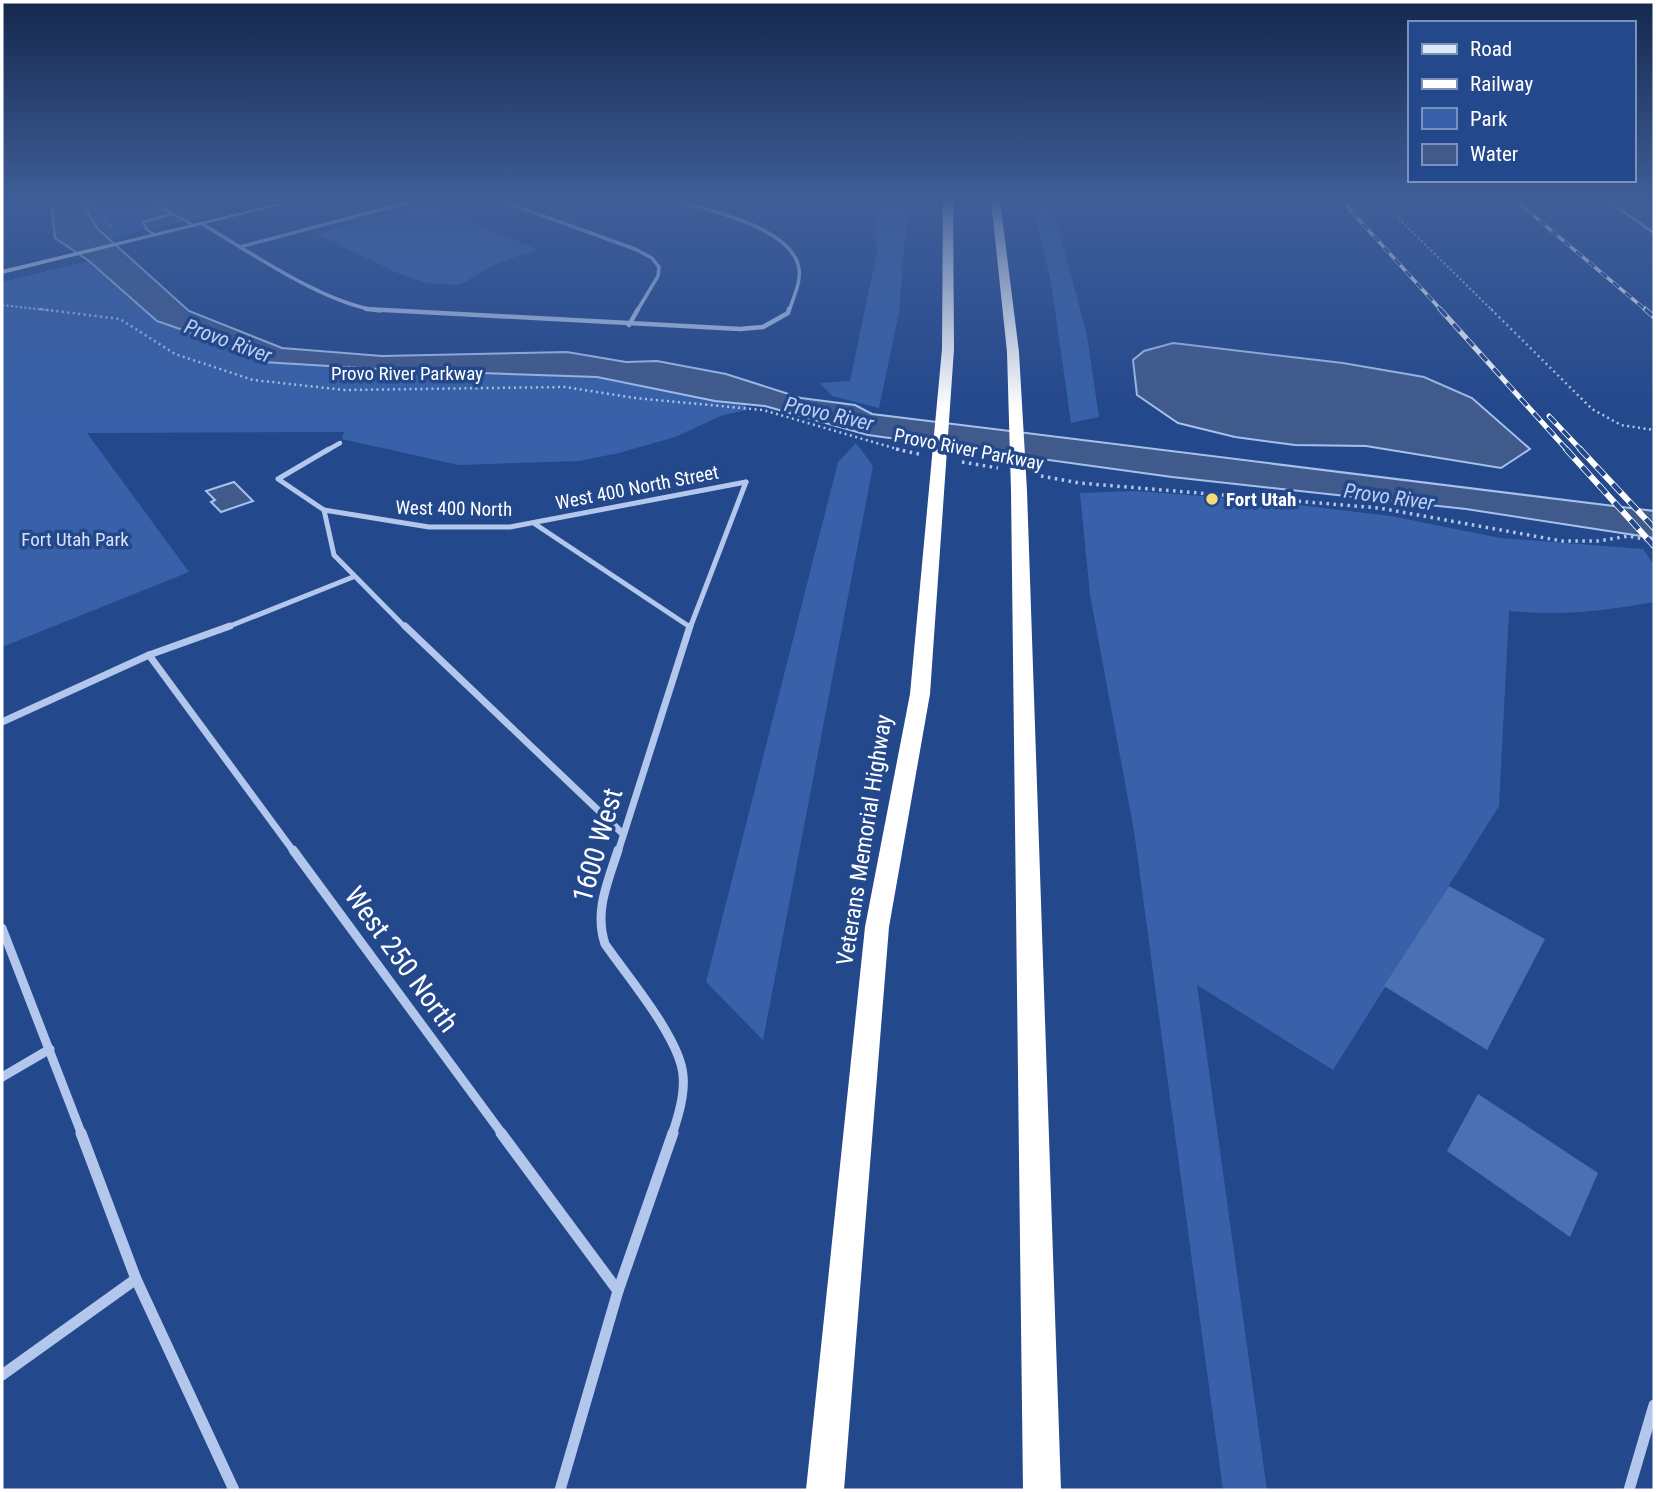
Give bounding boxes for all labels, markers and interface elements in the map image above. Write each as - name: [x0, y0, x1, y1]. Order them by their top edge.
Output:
- legend: [1408, 21, 1635, 182]
- text: Road: [1470, 37, 1512, 61]
- text: Railway: [1470, 72, 1533, 96]
- text: Park: [1470, 107, 1508, 131]
- text: Water: [1470, 142, 1518, 166]
- water label: Provo River: [181, 314, 275, 368]
- street label: Provo River Parkway: [331, 362, 483, 385]
- water label: Provo River: [782, 392, 877, 436]
- street label: Provo River Parkway: [892, 424, 1046, 475]
- street label: West 400 North Street: [554, 460, 721, 515]
- water label: Provo River: [1342, 479, 1436, 515]
- place label: Fort Utah: [1226, 488, 1296, 511]
- marker: Fort Utah: [1204, 491, 1220, 507]
- street label: West 400 North: [395, 496, 512, 521]
- park label: Fort Utah Park: [21, 528, 129, 551]
- street label: Veterans Memorial Highway: [831, 712, 898, 967]
- street label: 1600 West: [566, 784, 629, 906]
- street label: West 250 North: [338, 880, 465, 1038]

